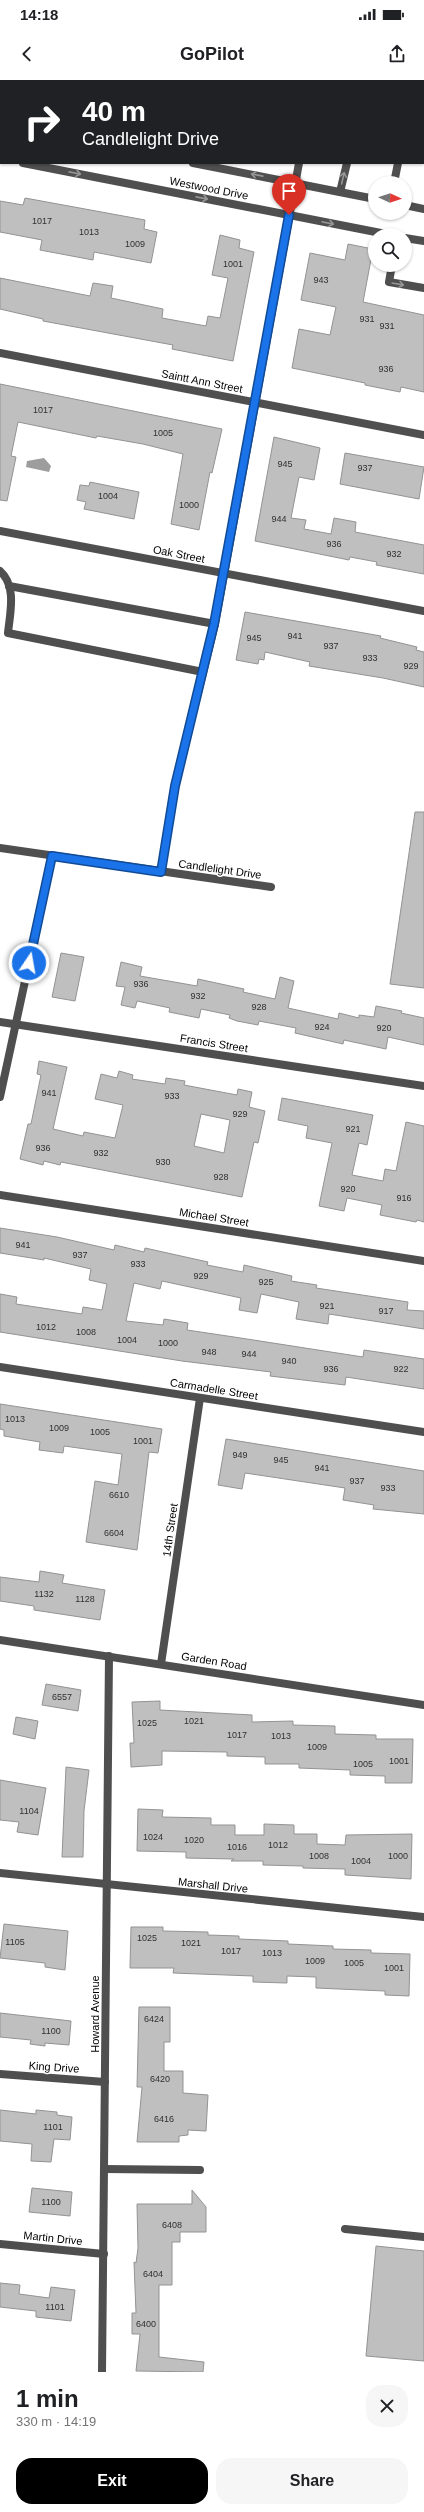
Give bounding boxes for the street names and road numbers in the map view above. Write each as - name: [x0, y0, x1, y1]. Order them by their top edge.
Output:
- street label: Westwood Drive: [169, 174, 249, 202]
- street label: Saintt Ann Street: [160, 367, 244, 395]
- street label: Oak Street: [152, 543, 206, 565]
- street label: Candlelight Drive: [178, 857, 262, 881]
- street label: Francis Street: [179, 1032, 249, 1054]
- street label: Michael Street: [178, 1206, 250, 1228]
- street label: Carmadelle Street: [169, 1376, 259, 1402]
- street label: 14th Street: [160, 1503, 180, 1557]
- street label: Garden Road: [180, 1650, 248, 1672]
- street label: Marshall Drive: [177, 1875, 249, 1895]
- street label: Howard Avenue: [89, 1975, 101, 2053]
- street label: King Drive: [28, 2059, 80, 2075]
- street label: Martin Drive: [23, 2229, 83, 2247]

